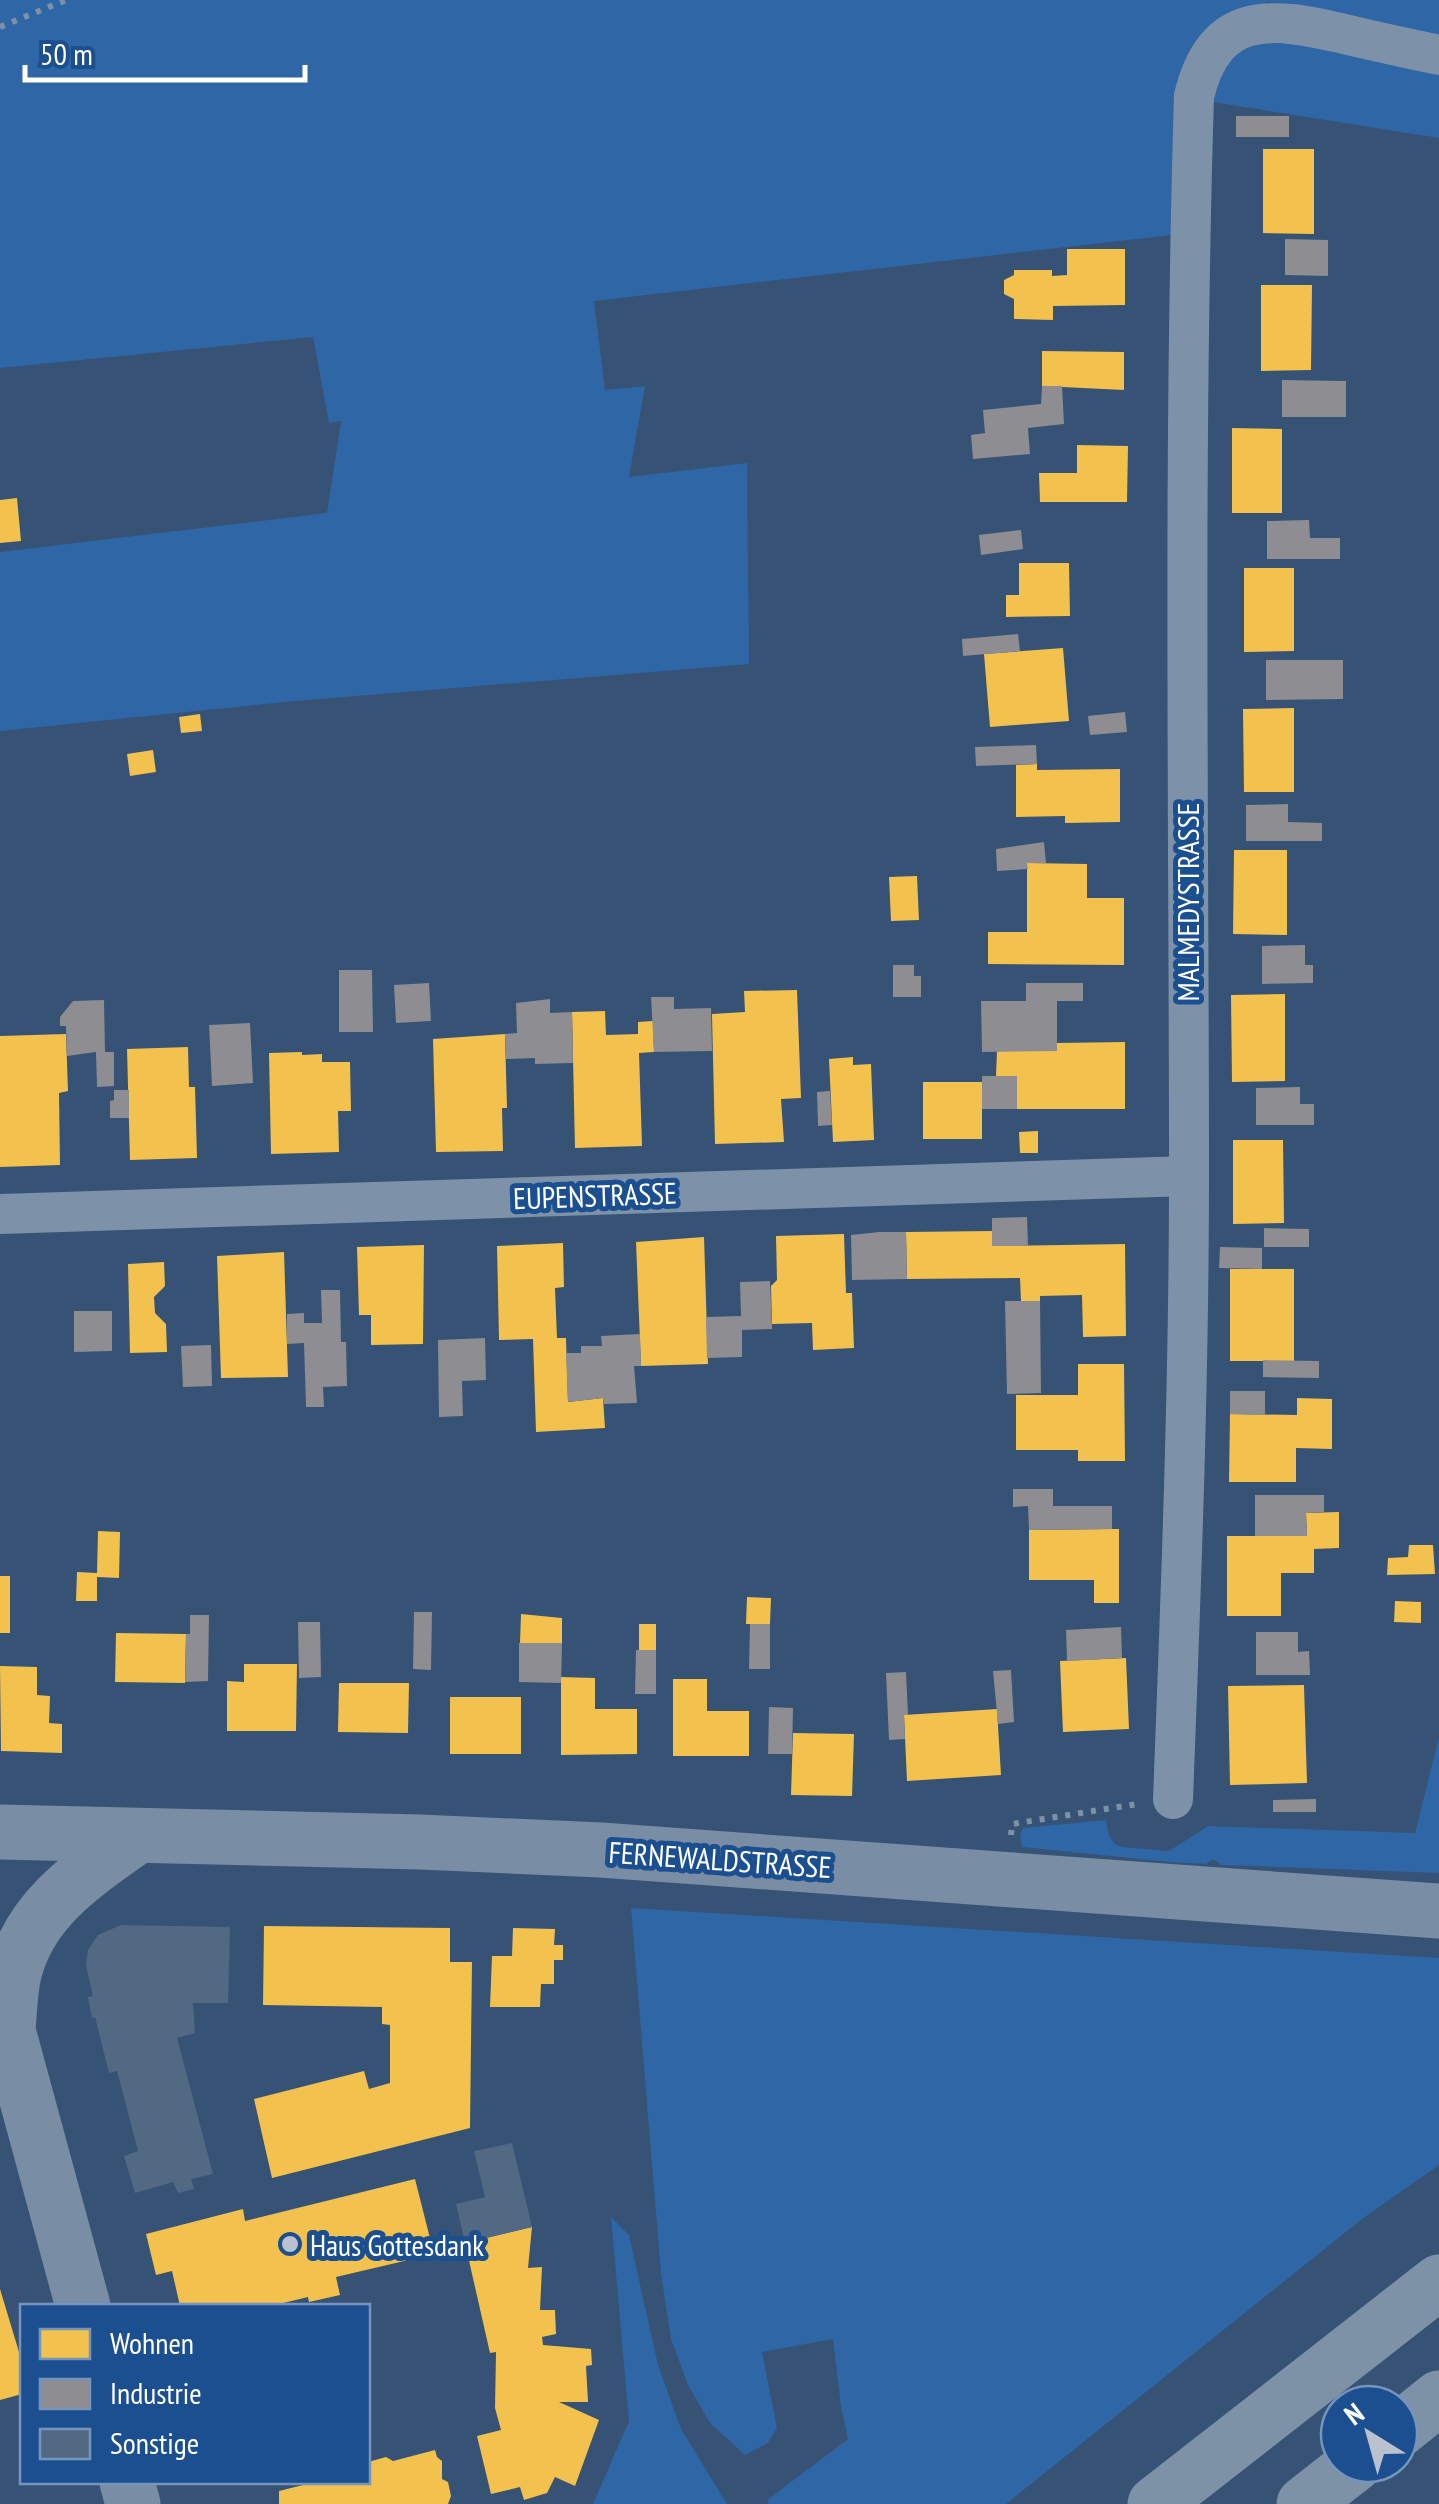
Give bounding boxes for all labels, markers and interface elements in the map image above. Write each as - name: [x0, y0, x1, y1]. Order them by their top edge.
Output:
- scale bar: [25, 20, 305, 82]
- text: 50 m: [40, 34, 93, 73]
- street label: MALMEDYSTRASSE: [1168, 803, 1207, 1001]
- street label: EUPENSTRASSE: [512, 1173, 678, 1217]
- street label: FERNEWALDSTRASSE: [607, 1832, 833, 1886]
- place label: Haus Gottesdank: [310, 2225, 484, 2264]
- marker: Haus Gottesdank: [279, 2233, 301, 2255]
- legend: [20, 2304, 370, 2484]
- text: Wohnen: [110, 2323, 194, 2362]
- text: Industrie: [110, 2373, 202, 2412]
- north arrow: [1319, 2384, 1419, 2484]
- text: N: [1336, 2394, 1371, 2433]
- text: Sonstige: [110, 2423, 199, 2462]

